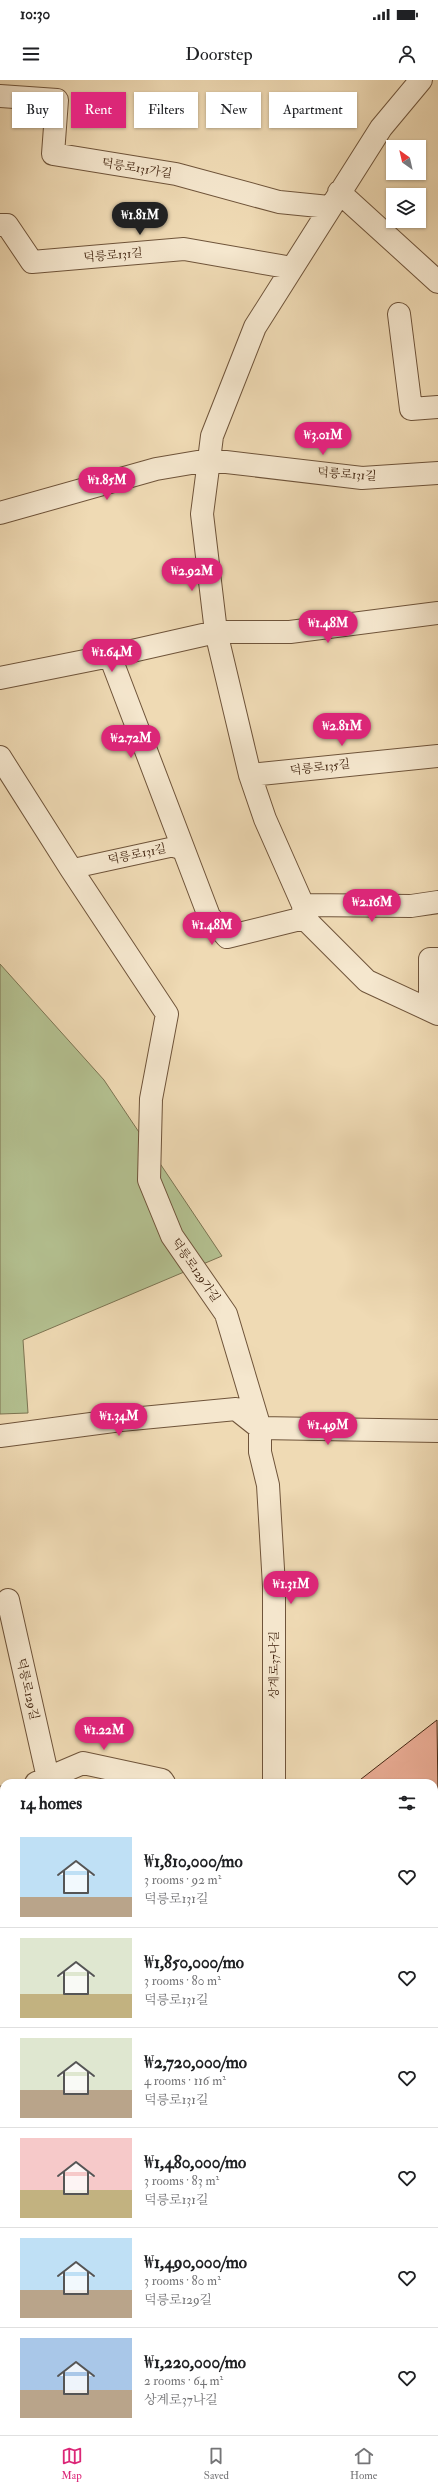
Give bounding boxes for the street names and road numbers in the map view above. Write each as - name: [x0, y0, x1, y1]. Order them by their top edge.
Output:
- street label: 덕릉로131가길: [101, 156, 173, 181]
- street label: 덕릉로131길: [83, 245, 143, 266]
- street label: 덕릉로131길: [317, 465, 377, 484]
- street label: 덕릉로135길: [289, 756, 351, 779]
- street label: 덕릉로131길: [106, 841, 168, 868]
- street label: 덕릉로129가길: [168, 1235, 223, 1305]
- street label: 상계로37나길: [267, 1631, 282, 1699]
- street label: 덕릉로129길: [13, 1657, 42, 1721]

